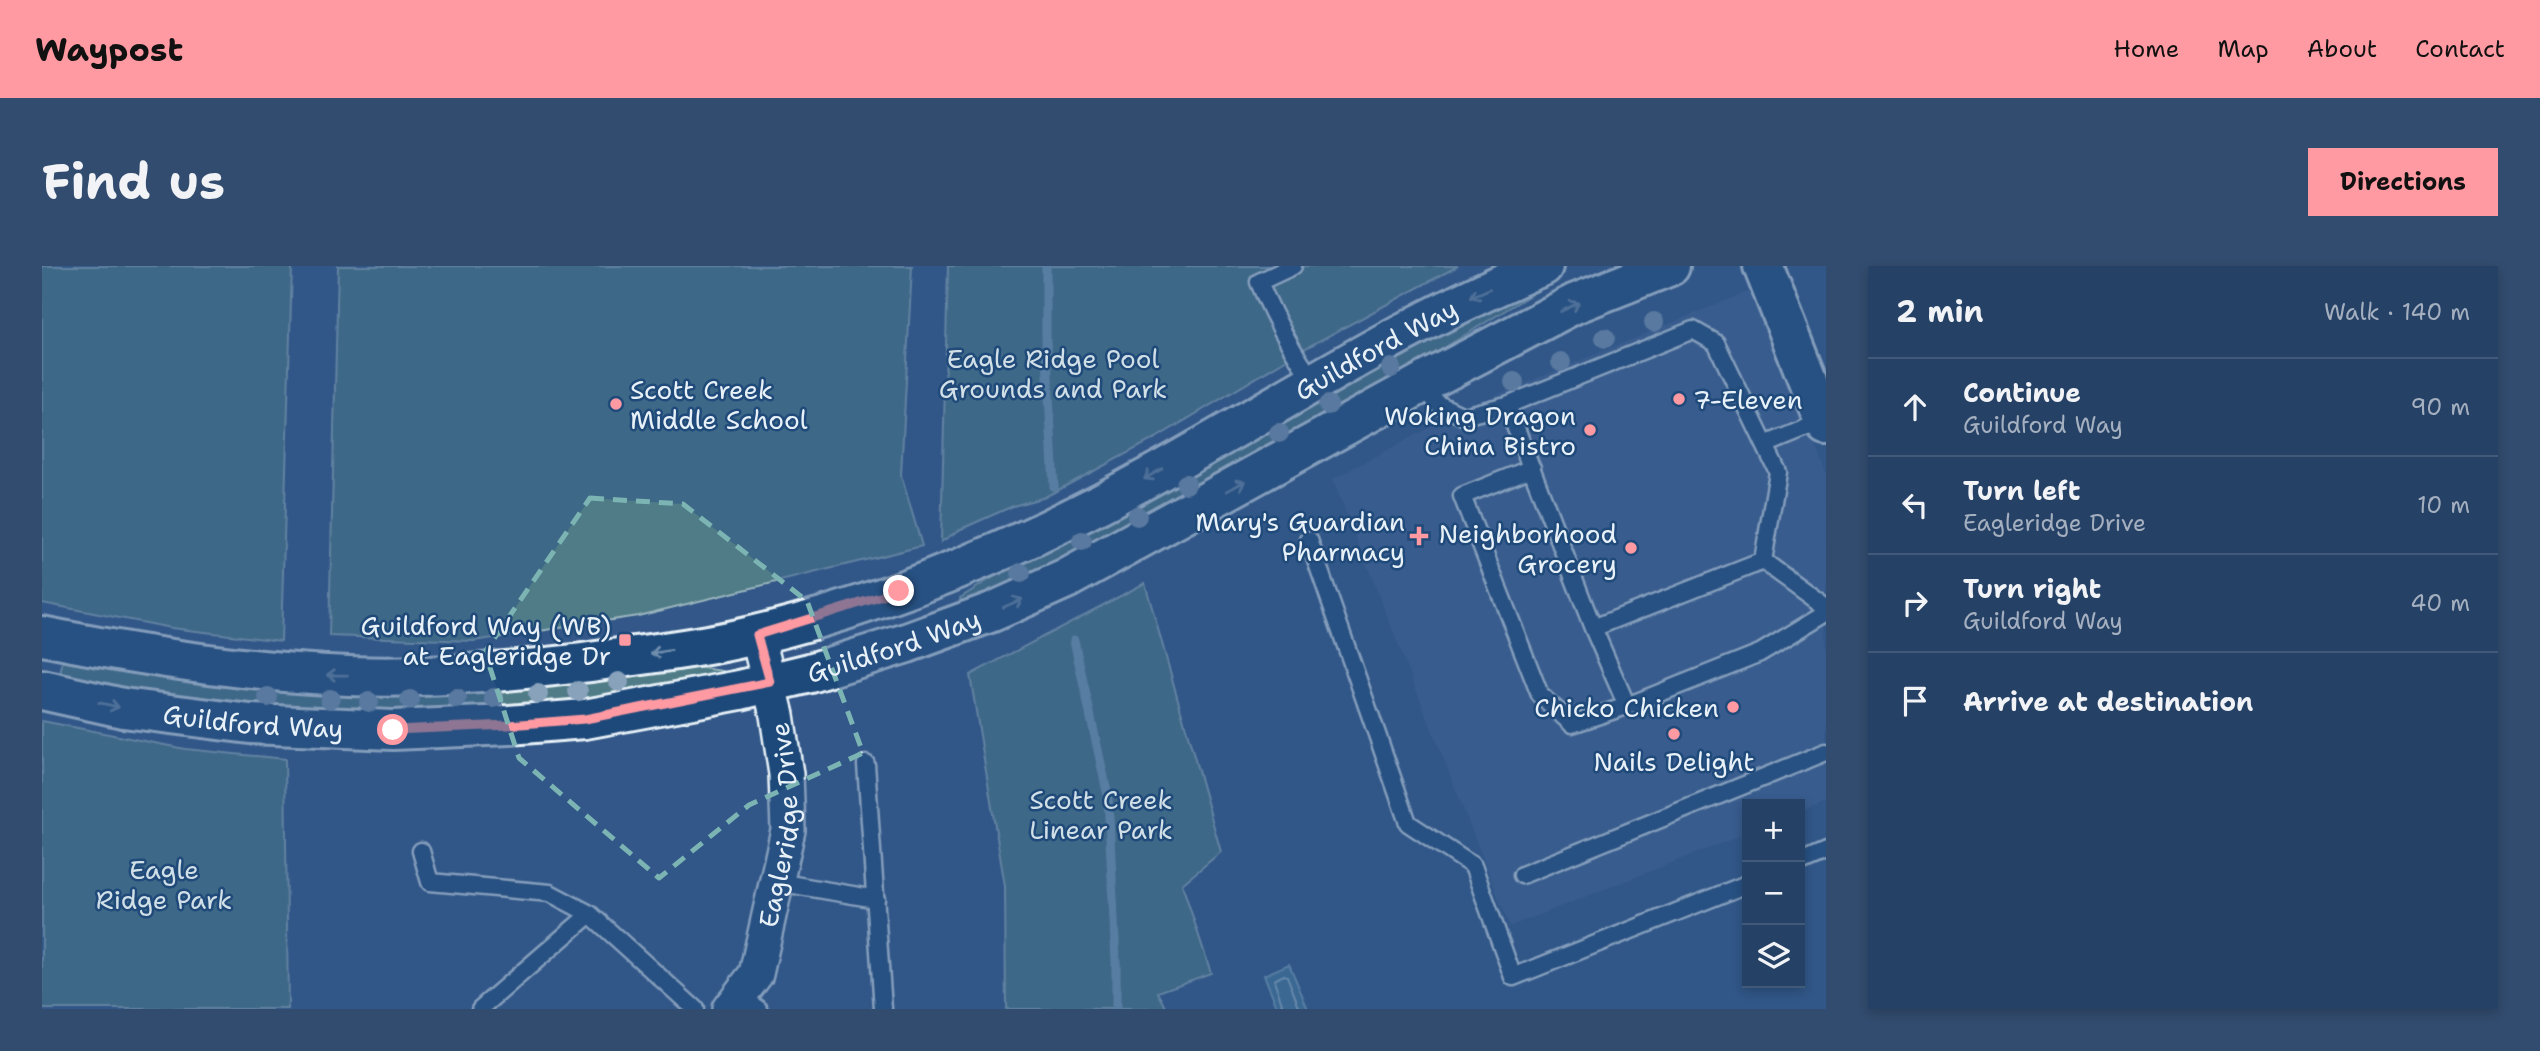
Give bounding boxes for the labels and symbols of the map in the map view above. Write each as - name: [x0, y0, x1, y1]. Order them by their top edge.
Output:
- one-way arrow: [1470, 287, 1491, 300]
- street label: Guildford Way: [1288, 290, 1463, 408]
- one-way arrow: [1559, 299, 1580, 313]
- park label: Eagle Ridge Pool Grounds and Park: [939, 341, 1167, 406]
- place label: Scott Creek Middle School: [630, 372, 808, 437]
- place label: 7-Eleven: [1693, 382, 1803, 417]
- marker: 7-Eleven: [1671, 391, 1687, 407]
- marker: Scott Creek Middle School: [608, 396, 624, 412]
- place label: Woking Dragon China Bistro: [1384, 398, 1576, 463]
- marker: Woking Dragon China Bistro: [1582, 422, 1598, 438]
- one-way arrow: [1143, 468, 1163, 482]
- one-way arrow: [1225, 479, 1246, 492]
- place label: Mary's Guardian Pharmacy: [1195, 504, 1405, 569]
- place label: Neighborhood Grocery: [1438, 516, 1617, 581]
- marker: Mary's Guardian Pharmacy: [1411, 528, 1427, 544]
- marker: Neighborhood Grocery: [1623, 540, 1639, 556]
- route end: [883, 575, 914, 606]
- one-way arrow: [1002, 596, 1023, 609]
- street label: Guildford Way: [802, 600, 985, 690]
- place label: Guildford Way (WB) at Eagleridge Dr: [361, 608, 611, 673]
- marker: Guildford Way (WB) at Eagleridge Dr: [617, 632, 633, 648]
- one-way arrow: [650, 646, 673, 659]
- one-way arrow: [325, 669, 348, 682]
- place label: Chicko Chicken: [1534, 690, 1719, 725]
- street label: Guildford Way: [161, 696, 344, 745]
- one-way arrow: [97, 698, 120, 712]
- marker: Chicko Chicken: [1725, 699, 1741, 715]
- route start: [377, 714, 408, 745]
- street label: Eagleridge Drive: [749, 720, 806, 931]
- marker: Nails Delight: [1666, 726, 1682, 742]
- place label: Nails Delight: [1593, 744, 1755, 779]
- park label: Scott Creek Linear Park: [1029, 782, 1173, 847]
- park label: Eagle Ridge Park: [96, 852, 232, 917]

